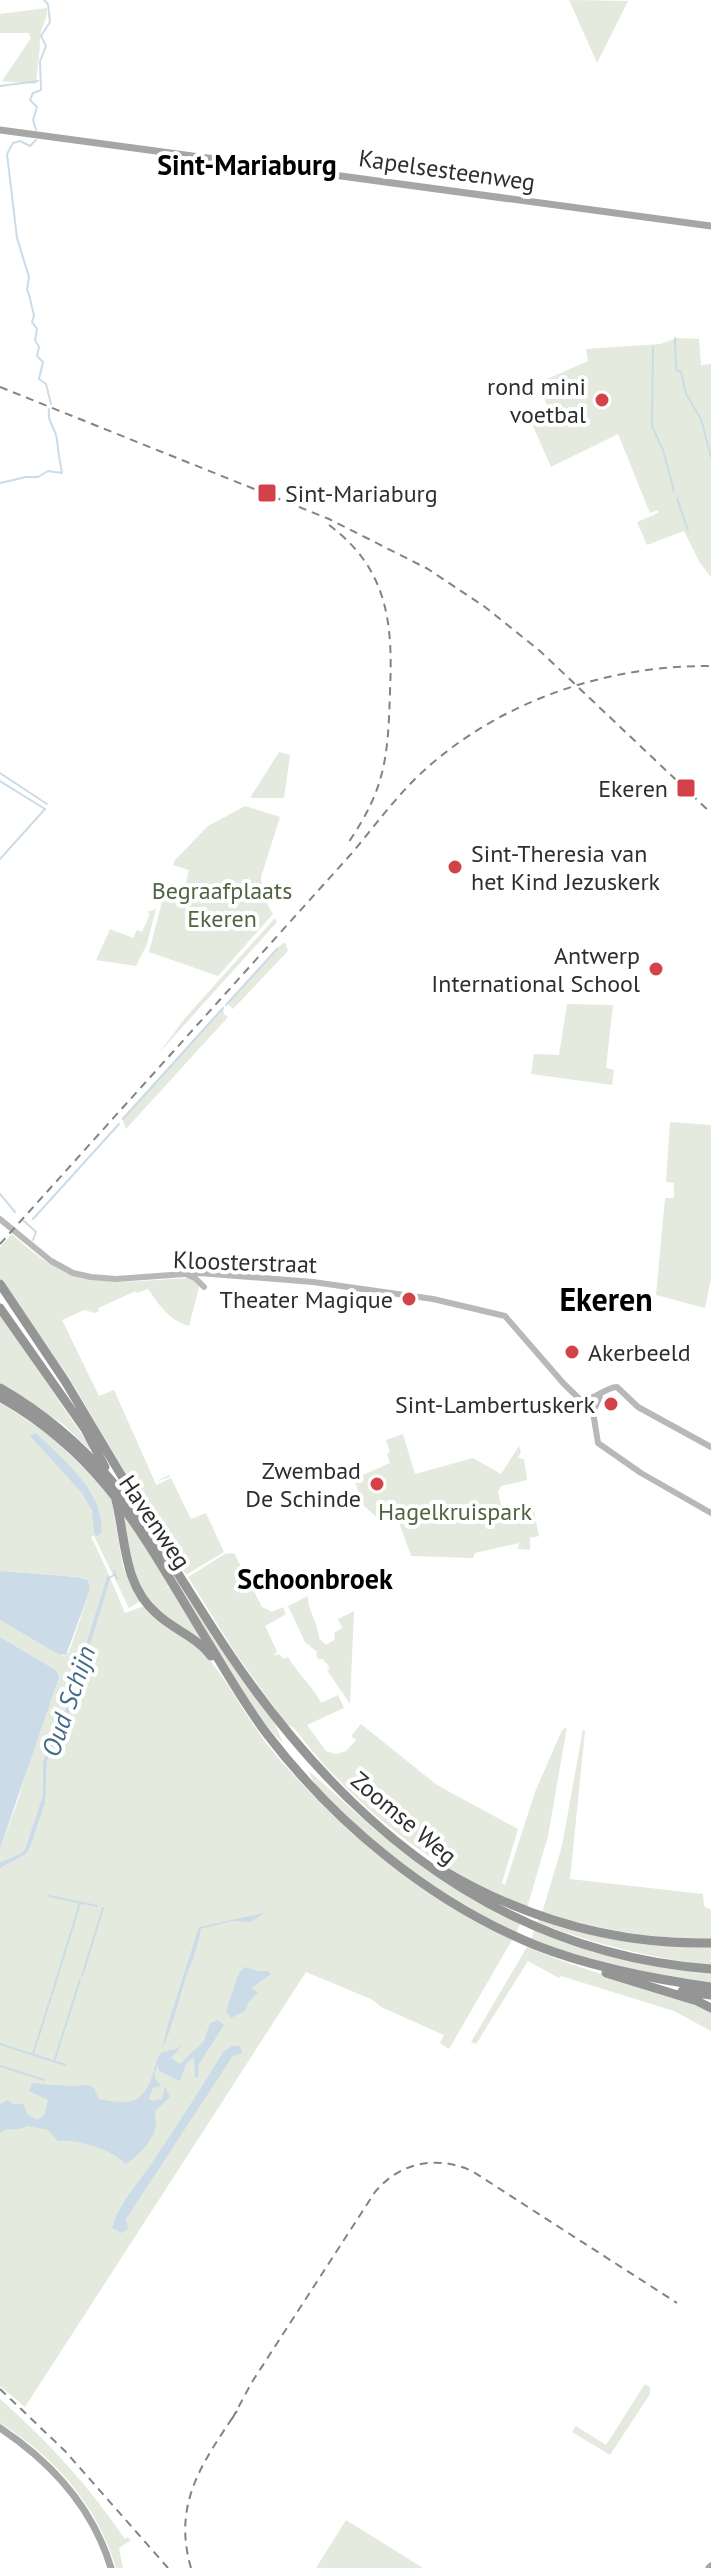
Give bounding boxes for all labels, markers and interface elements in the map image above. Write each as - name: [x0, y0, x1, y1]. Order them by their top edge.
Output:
- street label: Kapelsesteenweg: [357, 142, 537, 198]
- district label: Sint-Mariaburg: [157, 146, 337, 183]
- place label: rond mini voetbal: [487, 371, 586, 430]
- marker: rond mini voetbal: [593, 391, 611, 409]
- place label: Sint-Mariaburg: [285, 478, 438, 509]
- marker: Sint-Mariaburg: [256, 482, 278, 504]
- place label: Ekeren: [598, 773, 668, 804]
- marker: Ekeren: [675, 777, 697, 799]
- place label: Sint-Theresia van het Kind Jezuskerk: [471, 838, 661, 897]
- marker: Sint-Theresia van het Kind Jezuskerk: [446, 858, 464, 876]
- park label: Begraafplaats Ekeren: [152, 875, 292, 934]
- place label: Antwerp International School: [431, 940, 640, 999]
- marker: Antwerp International School: [647, 960, 665, 978]
- street label: Kloosterstraat: [172, 1244, 318, 1280]
- district label: Ekeren: [559, 1278, 653, 1320]
- place label: Theater Magique: [220, 1284, 393, 1315]
- marker: Theater Magique: [400, 1290, 418, 1308]
- place label: Akerbeeld: [588, 1337, 691, 1368]
- marker: Akerbeeld: [563, 1343, 581, 1361]
- place label: Sint-Lambertuskerk: [395, 1389, 595, 1420]
- marker: Sint-Lambertuskerk: [602, 1395, 620, 1413]
- place label: Zwembad De Schinde: [245, 1455, 361, 1514]
- street label: Havenweg: [112, 1469, 198, 1575]
- marker: Zwembad De Schinde: [368, 1475, 386, 1493]
- park label: Hagelkruispark: [378, 1496, 532, 1527]
- district label: Schoonbroek: [237, 1560, 393, 1597]
- water label: Oud Schijn: [34, 1641, 102, 1761]
- street label: Zoomse Weg: [345, 1765, 463, 1871]

